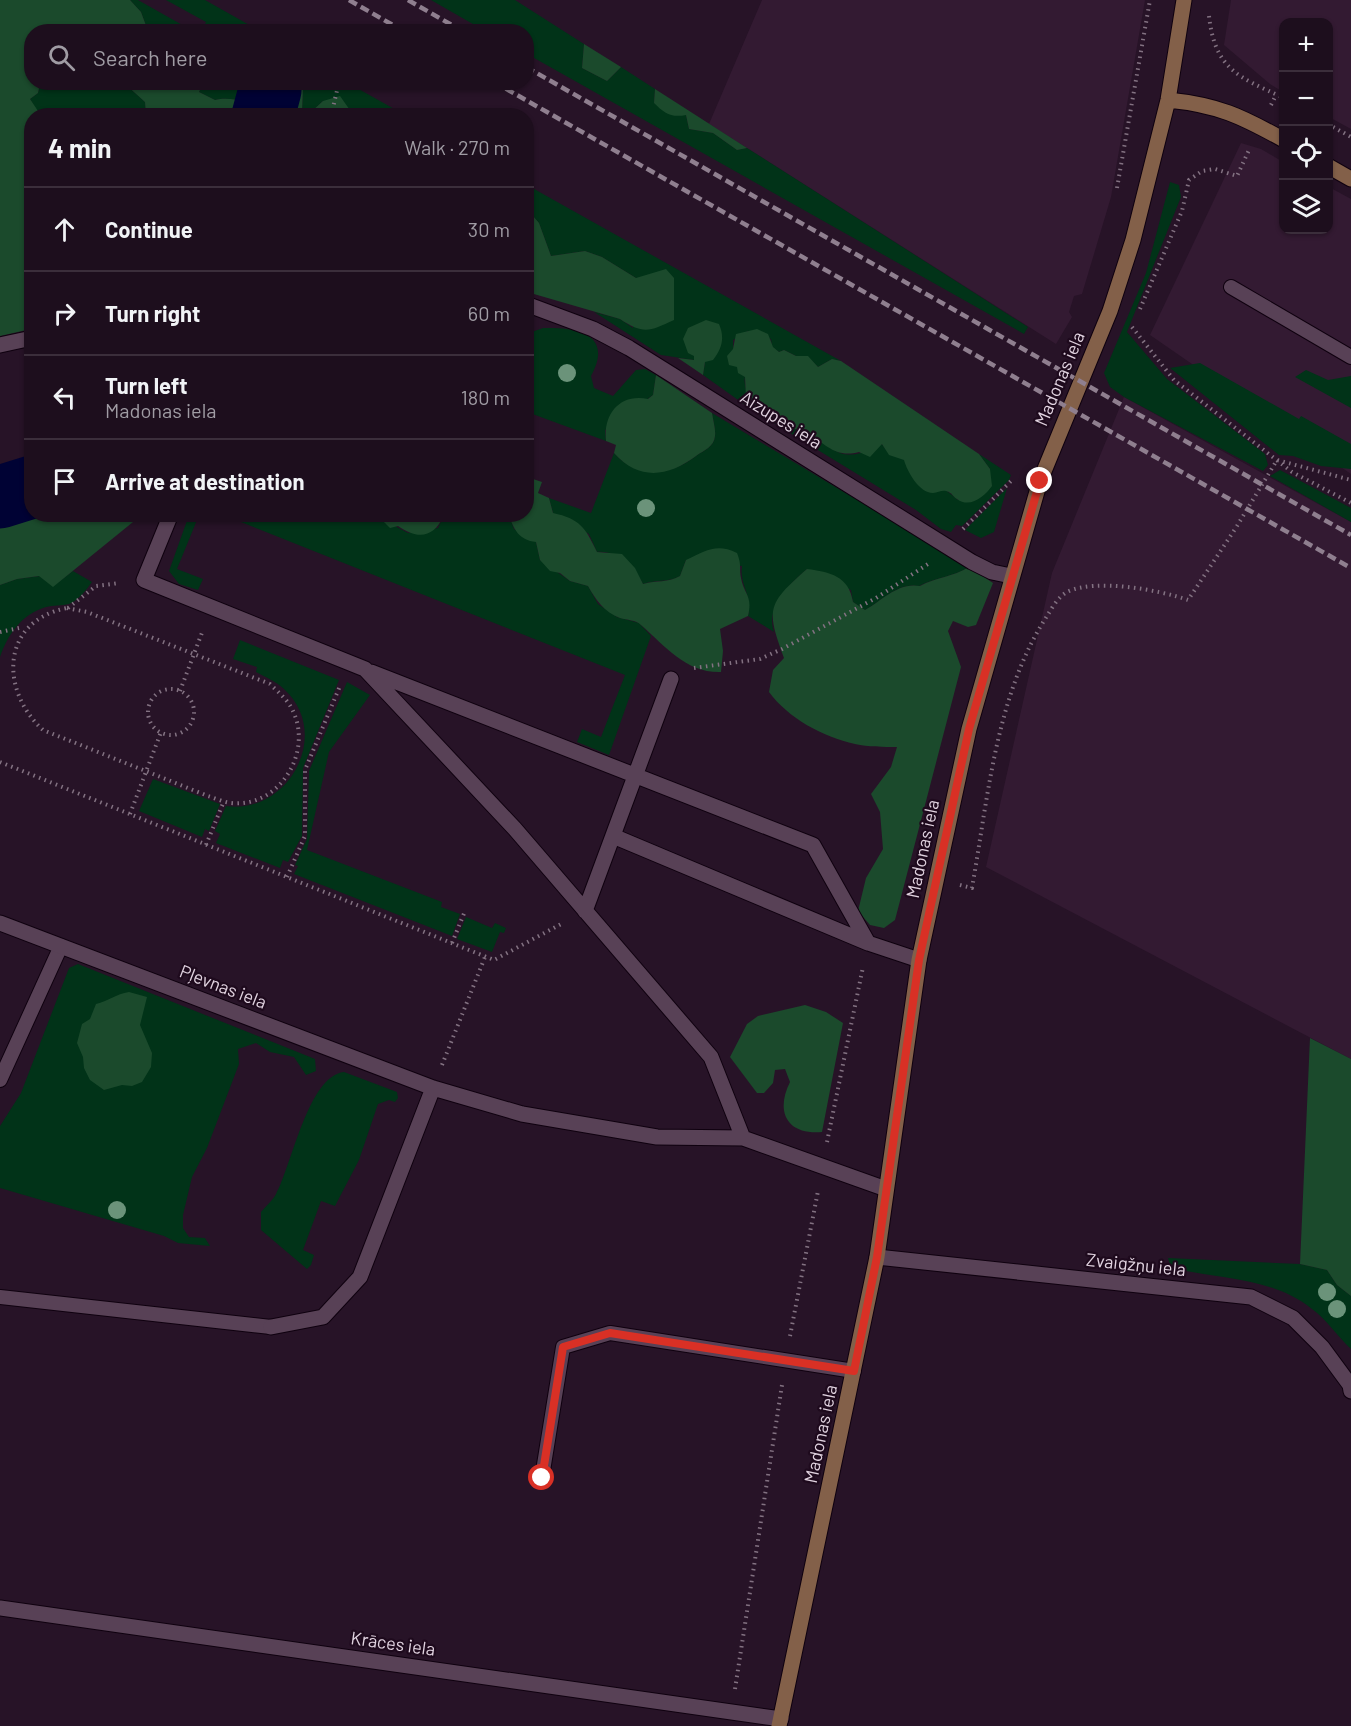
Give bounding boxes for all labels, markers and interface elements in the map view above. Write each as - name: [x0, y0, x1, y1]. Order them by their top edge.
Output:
- map controls: [1279, 18, 1333, 234]
- button: +: [1279, 18, 1333, 72]
- search box: [24, 24, 534, 90]
- icon: search: [45, 41, 78, 74]
- text: Search here: [93, 44, 207, 70]
- button: −: [1279, 72, 1333, 126]
- button: locate: [1279, 126, 1333, 180]
- text: 4 min: [48, 132, 112, 163]
- text: Walk · 270 m: [404, 135, 510, 159]
- button: layers: [1279, 180, 1333, 234]
- icon: ahead: [48, 213, 81, 246]
- text: Continue: [105, 216, 193, 242]
- text: 30 m: [468, 217, 510, 241]
- icon: right: [48, 297, 81, 330]
- text: Turn right: [105, 300, 200, 326]
- text: 60 m: [468, 301, 510, 325]
- street label: Madonas iela: [1029, 328, 1089, 429]
- text: Turn left: [105, 372, 188, 398]
- icon: left: [48, 381, 81, 414]
- text: 180 m: [461, 385, 510, 409]
- street label: Aizupes iela: [737, 385, 826, 453]
- text: Madonas iela: [105, 398, 217, 422]
- icon: arrive: [48, 465, 81, 498]
- route end: [1026, 467, 1052, 493]
- text: Arrive at destination: [105, 468, 304, 494]
- street label: Madonas iela: [901, 797, 943, 900]
- street label: Pļevnas iela: [177, 959, 270, 1013]
- street label: Zvaigžņu iela: [1085, 1248, 1187, 1280]
- street label: Madonas iela: [799, 1382, 841, 1485]
- route start: [528, 1464, 554, 1490]
- street label: Krāces iela: [349, 1626, 437, 1660]

